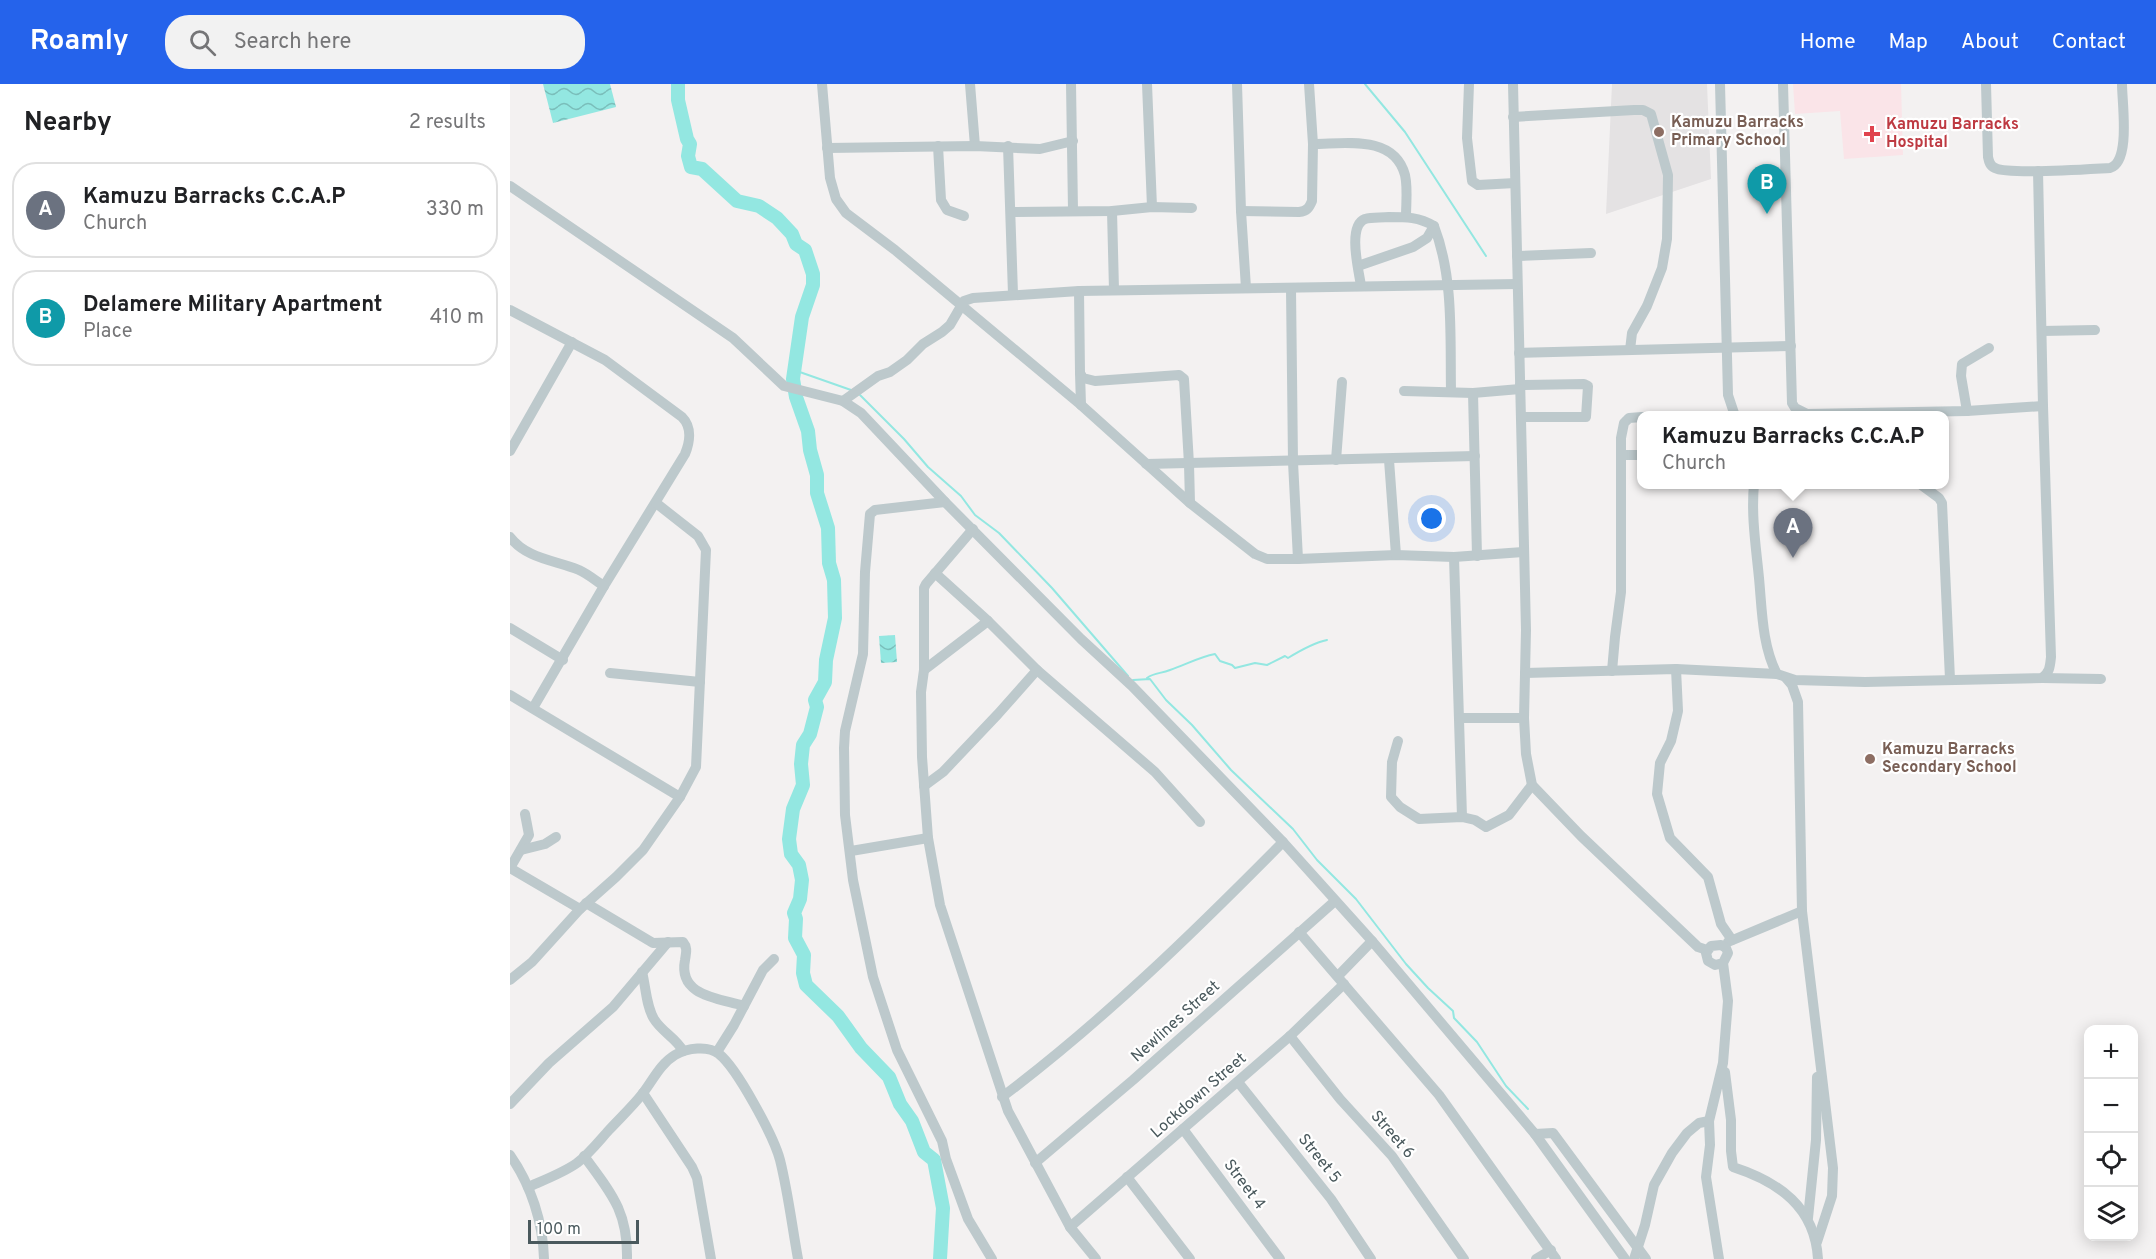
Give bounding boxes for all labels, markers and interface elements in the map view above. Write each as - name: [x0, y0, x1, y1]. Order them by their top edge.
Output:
- search box: [165, 15, 585, 69]
- text: Roamly: [30, 24, 129, 60]
- icon: search: [186, 26, 219, 59]
- text: Search here: [234, 29, 351, 56]
- text: Home: [1800, 29, 1856, 56]
- text: Map: [1889, 29, 1928, 56]
- text: About: [1961, 29, 2019, 56]
- text: Contact: [2052, 29, 2126, 56]
- text: Nearby: [24, 107, 112, 140]
- text: 2 results: [409, 110, 486, 136]
- place label: Kamuzu Barracks Primary School: [1671, 113, 1804, 151]
- place label: Kamuzu Barracks Hospital: [1886, 115, 2019, 153]
- marker: Kamuzu Barracks Primary School: [1652, 125, 1666, 139]
- marker: Kamuzu Barracks Hospital: [1863, 125, 1881, 143]
- pin: B: [1748, 164, 1786, 214]
- text: Kamuzu Barracks C.C.A.P: [83, 184, 345, 211]
- text: A: [38, 197, 53, 223]
- text: 330 m: [426, 197, 484, 223]
- text: Church: [83, 211, 147, 237]
- text: Delamere Military Apartment: [83, 292, 382, 319]
- text: B: [39, 305, 52, 331]
- text: 410 m: [430, 305, 484, 331]
- text: Place: [83, 319, 133, 345]
- popup: [1637, 411, 1949, 489]
- text: Kamuzu Barracks C.C.A.P: [1662, 424, 1924, 451]
- text: Church: [1662, 451, 1726, 477]
- your location: [1417, 504, 1446, 533]
- pin: A: [1774, 508, 1812, 558]
- place label: Kamuzu Barracks Secondary School: [1882, 740, 2017, 778]
- marker: Kamuzu Barracks Secondary School: [1863, 752, 1877, 766]
- street label: Newlines Street: [1128, 977, 1224, 1067]
- map controls: [2084, 1025, 2138, 1241]
- button: +: [2084, 1025, 2138, 1079]
- street label: Lockdown Street: [1147, 1049, 1251, 1143]
- button: −: [2084, 1079, 2138, 1133]
- street label: Street 6: [1366, 1107, 1418, 1163]
- street label: Street 5: [1293, 1130, 1345, 1188]
- button: locate: [2084, 1133, 2138, 1187]
- street label: Street 4: [1219, 1156, 1269, 1214]
- button: layers: [2084, 1187, 2138, 1241]
- scale bar: [528, 1217, 639, 1244]
- text: 100 m: [537, 1220, 581, 1240]

